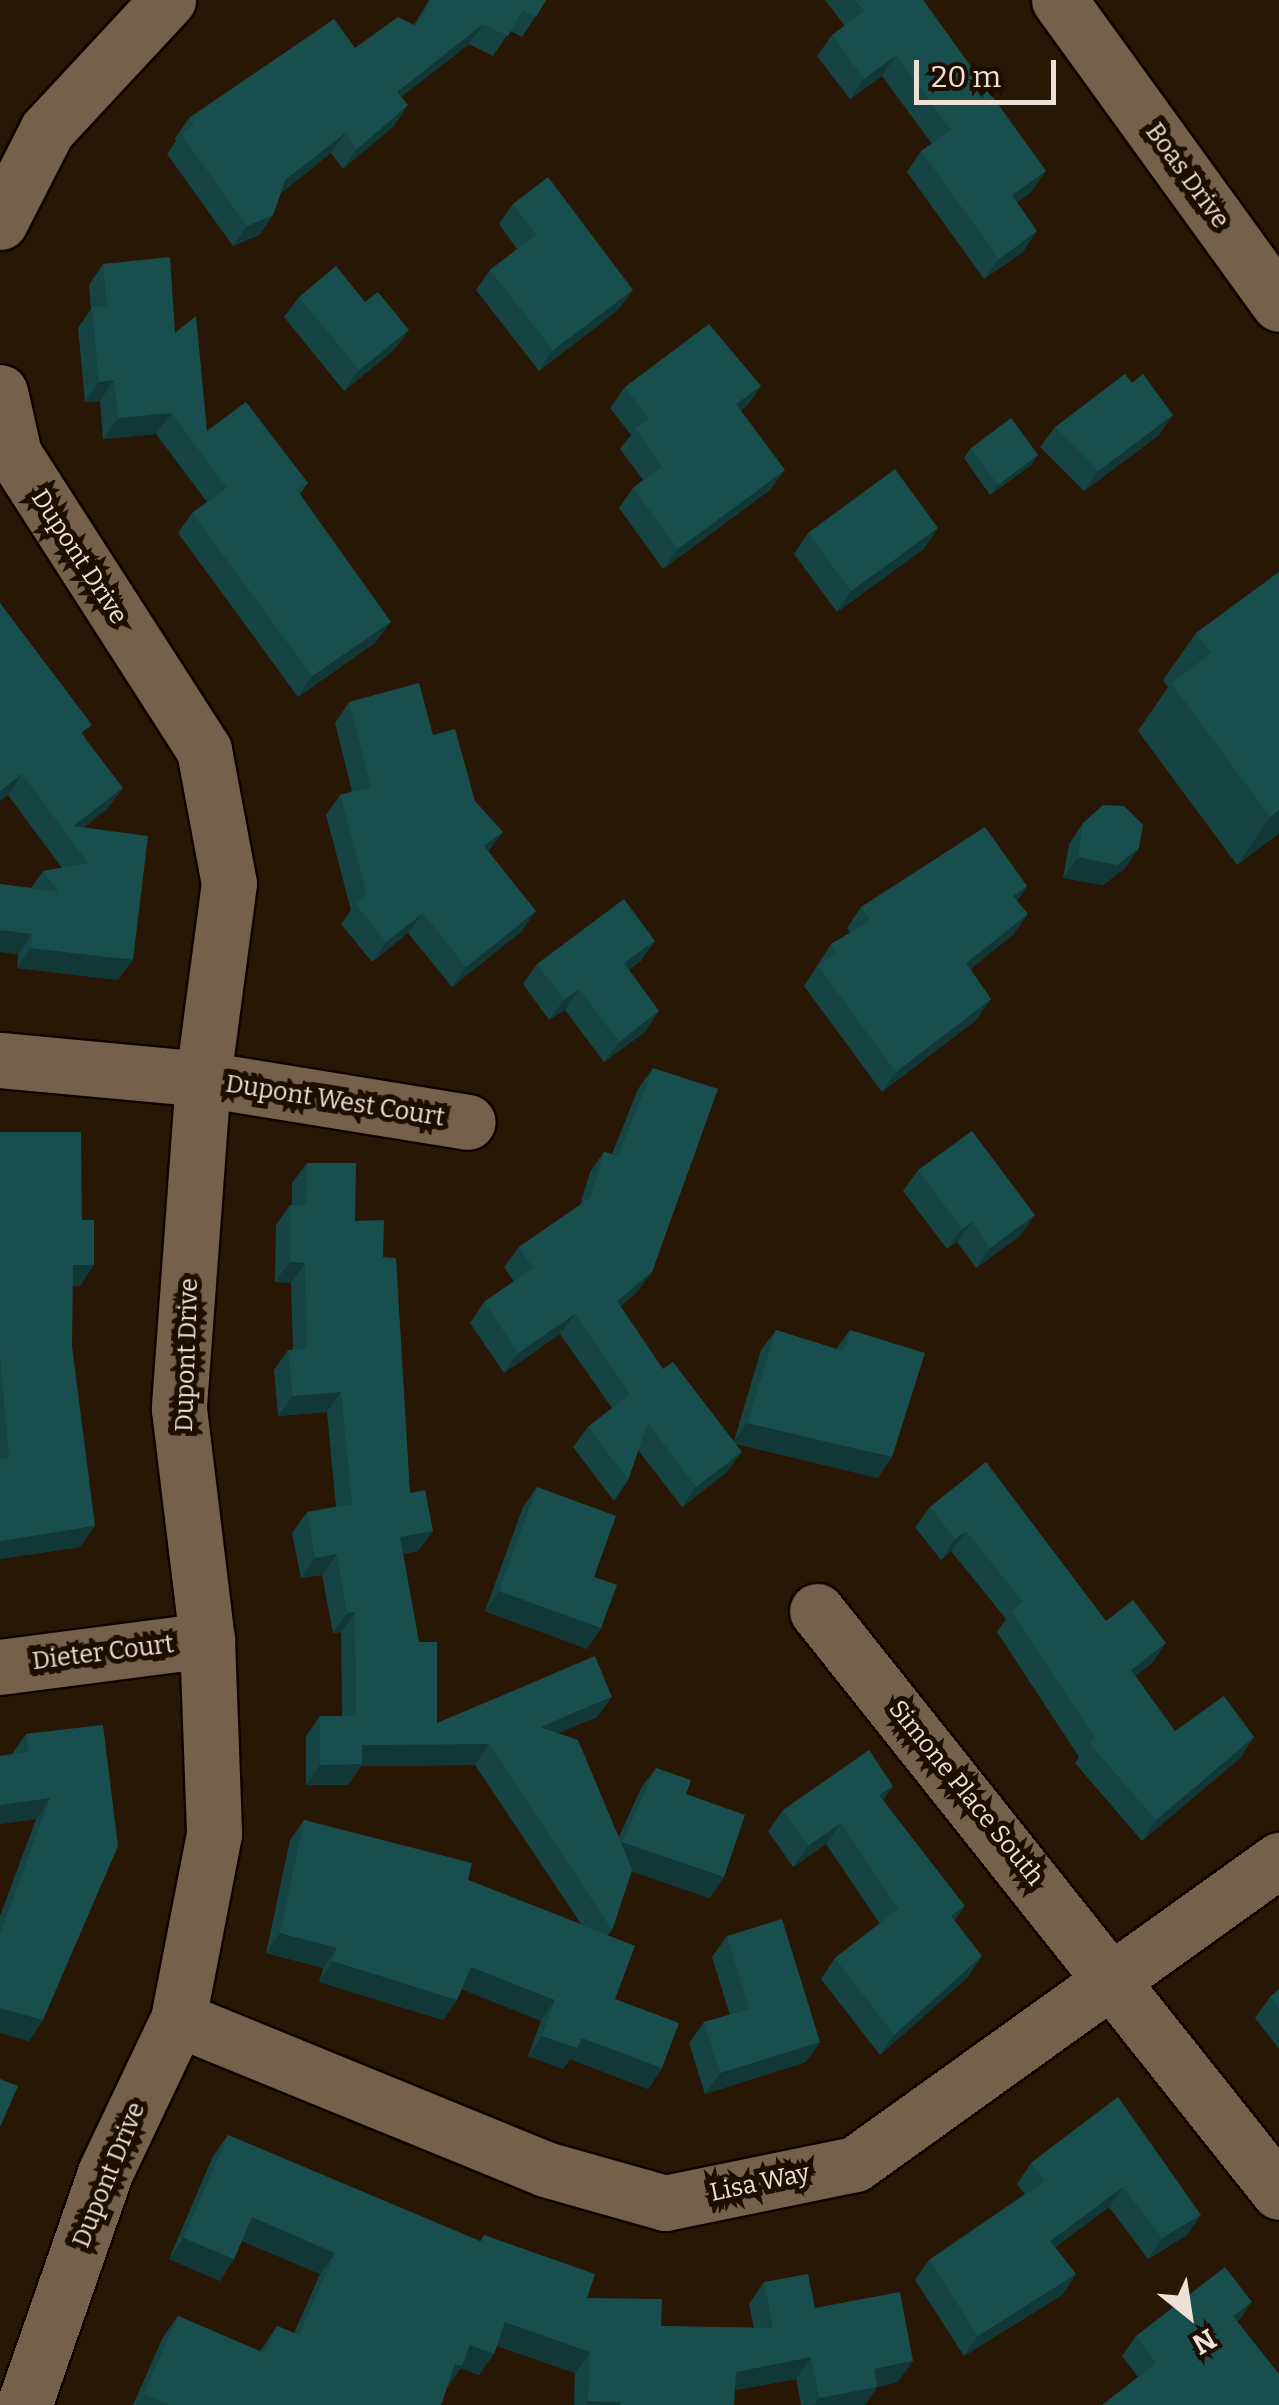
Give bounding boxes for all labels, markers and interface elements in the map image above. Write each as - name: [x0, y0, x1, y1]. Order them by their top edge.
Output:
- scale bar: [919, 40, 1062, 102]
- text: 20 m: [931, 59, 1001, 95]
- street label: Boas Drive: [1139, 118, 1235, 234]
- street label: Dupont Drive: [24, 484, 134, 630]
- street label: Dupont West Court: [223, 1069, 447, 1133]
- street label: Dupont Drive: [169, 1278, 205, 1432]
- street label: Dieter Court: [30, 1629, 176, 1677]
- street label: Simone Place South: [882, 1694, 1050, 1892]
- street label: Dupont Drive: [66, 2098, 152, 2252]
- street label: Lisa Way: [707, 2158, 813, 2208]
- north arrow: [1139, 2265, 1239, 2365]
- text: N: [1187, 2322, 1222, 2361]

